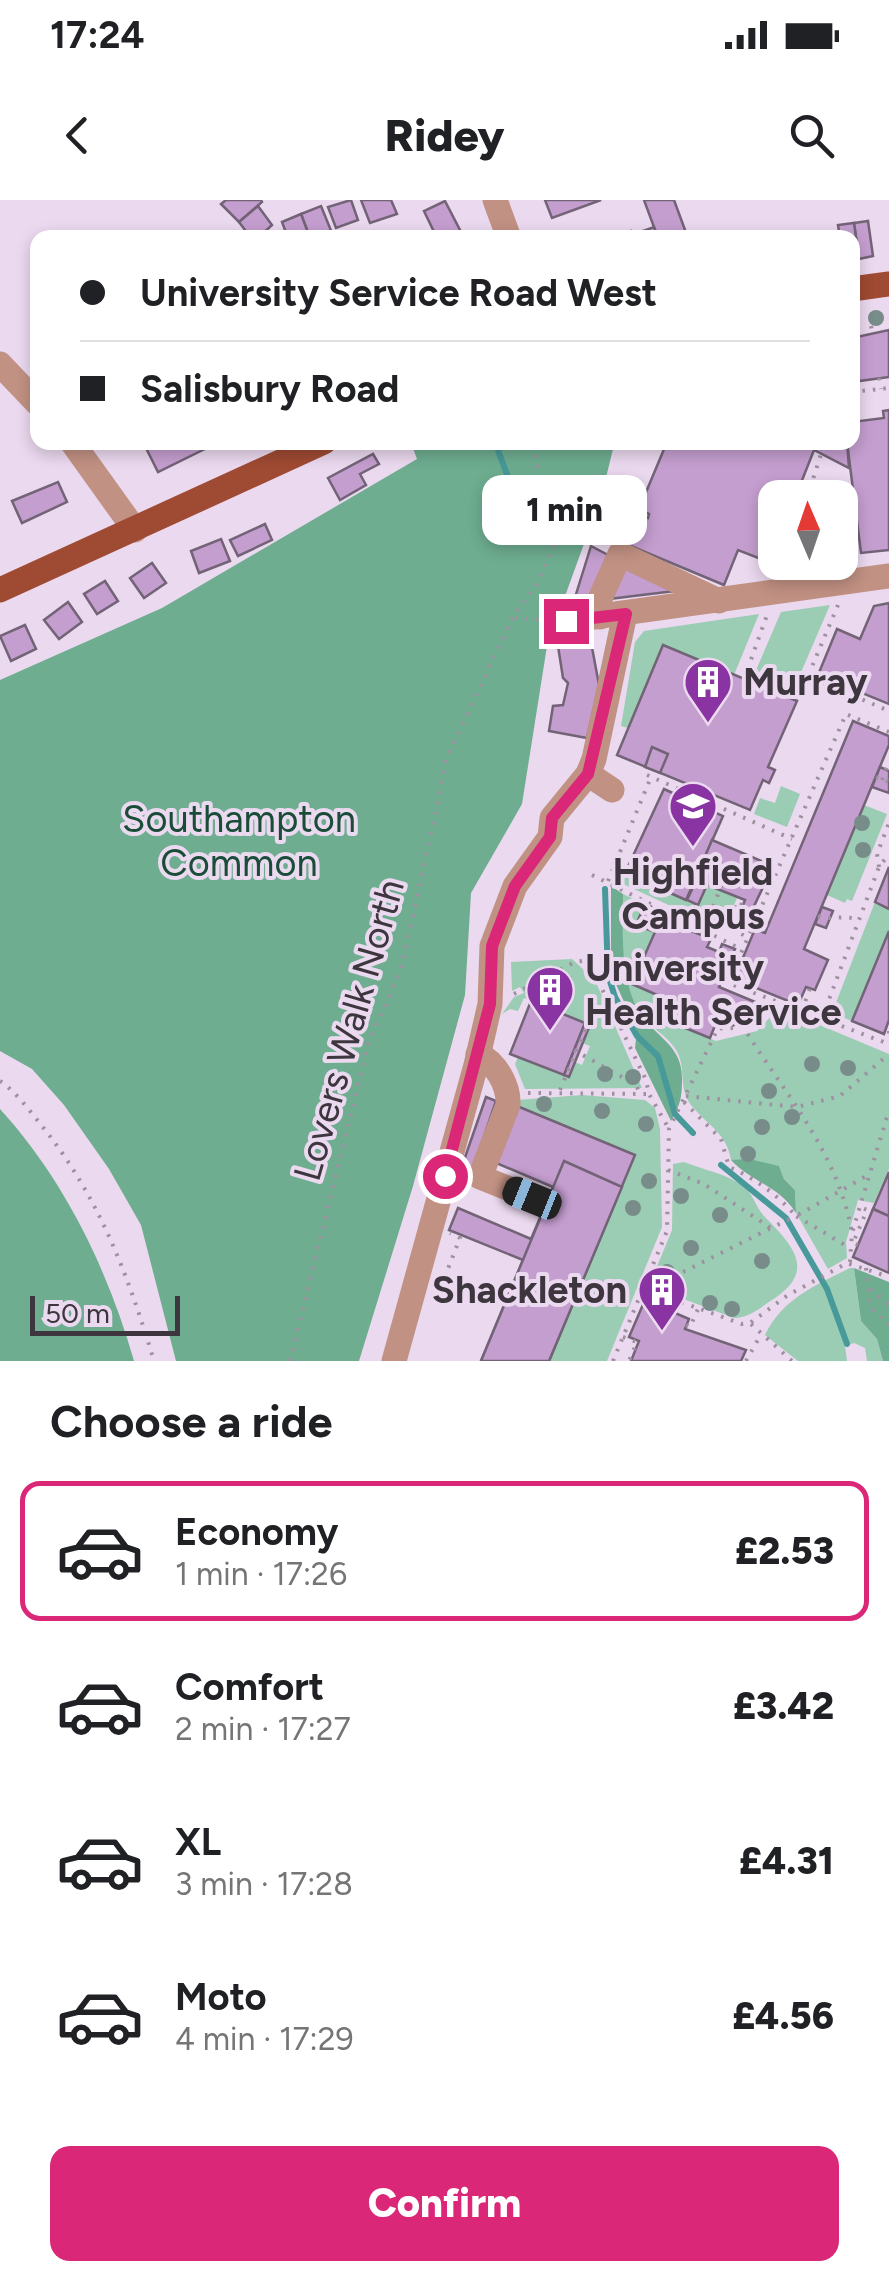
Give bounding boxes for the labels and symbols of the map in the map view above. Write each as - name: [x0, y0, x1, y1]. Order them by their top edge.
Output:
- callout: 1 min: [484, 476, 648, 546]
- north arrow: [758, 480, 858, 580]
- route end: [544, 599, 589, 644]
- building icon: Murray: [682, 656, 734, 724]
- place label: Murray: [743, 659, 868, 705]
- school or university icon: Highfield Campus: [667, 780, 719, 848]
- park label: Southampton Common: [122, 796, 356, 886]
- place label: Highfield Campus: [613, 849, 773, 939]
- street label: Lovers Walk North: [284, 874, 414, 1186]
- place label: University Health Service: [585, 945, 842, 1035]
- building icon: University Health Service: [524, 964, 576, 1032]
- route start: [423, 1154, 468, 1199]
- car: [499, 1173, 565, 1223]
- building icon: Shackleton: [636, 1264, 688, 1332]
- place label: Shackleton: [432, 1267, 627, 1313]
- scale bar: [30, 1291, 180, 1336]

